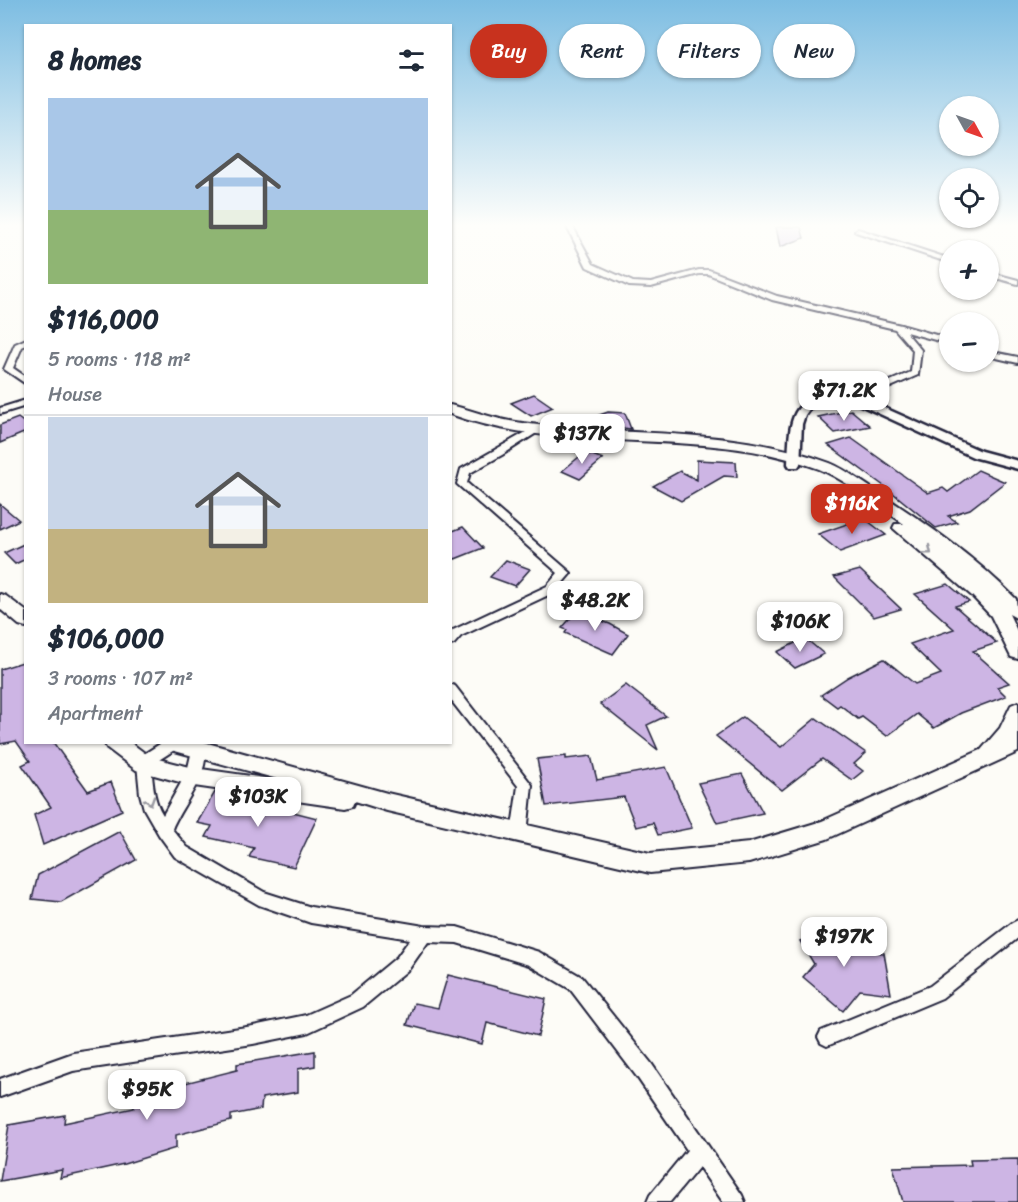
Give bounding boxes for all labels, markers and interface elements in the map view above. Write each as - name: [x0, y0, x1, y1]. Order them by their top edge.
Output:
- chip: Buy: [470, 24, 547, 78]
- chip: Rent: [559, 24, 645, 78]
- chip: Filters: [657, 24, 761, 78]
- chip: New: [773, 24, 855, 78]
- text: 8 homes: [48, 37, 141, 83]
- icon: filters: [395, 44, 428, 77]
- north arrow: [939, 96, 999, 156]
- map controls: [939, 96, 999, 372]
- icon: home: [184, 137, 292, 245]
- button: locate: [939, 168, 999, 228]
- button: +: [939, 240, 999, 300]
- text: $116,000: [48, 296, 159, 342]
- button: −: [939, 312, 999, 372]
- text: 5 rooms · 118 m²: [48, 342, 191, 377]
- pin: $71.2K: [795, 371, 893, 422]
- text: $71.2K: [812, 373, 876, 408]
- text: House: [48, 377, 102, 412]
- pin: $137K: [540, 414, 624, 465]
- text: $137K: [554, 416, 610, 451]
- icon: home: [184, 456, 292, 564]
- pin: $116K: [810, 484, 894, 535]
- text: $116K: [825, 486, 879, 521]
- one-way arrow: [921, 544, 932, 555]
- pin: $48.2K: [546, 581, 644, 632]
- text: $48.2K: [561, 583, 629, 618]
- pin: $106K: [758, 602, 842, 653]
- text: $106K: [771, 604, 829, 639]
- text: $106,000: [48, 615, 164, 661]
- text: 3 rooms · 107 m²: [48, 661, 193, 696]
- text: Apartment: [48, 696, 142, 731]
- pin: $103K: [216, 777, 300, 828]
- text: $103K: [229, 779, 287, 814]
- one-way arrow: [142, 795, 155, 806]
- pin: $197K: [802, 917, 886, 968]
- text: $197K: [815, 919, 873, 954]
- pin: $95K: [111, 1070, 183, 1121]
- text: $95K: [122, 1072, 172, 1107]

